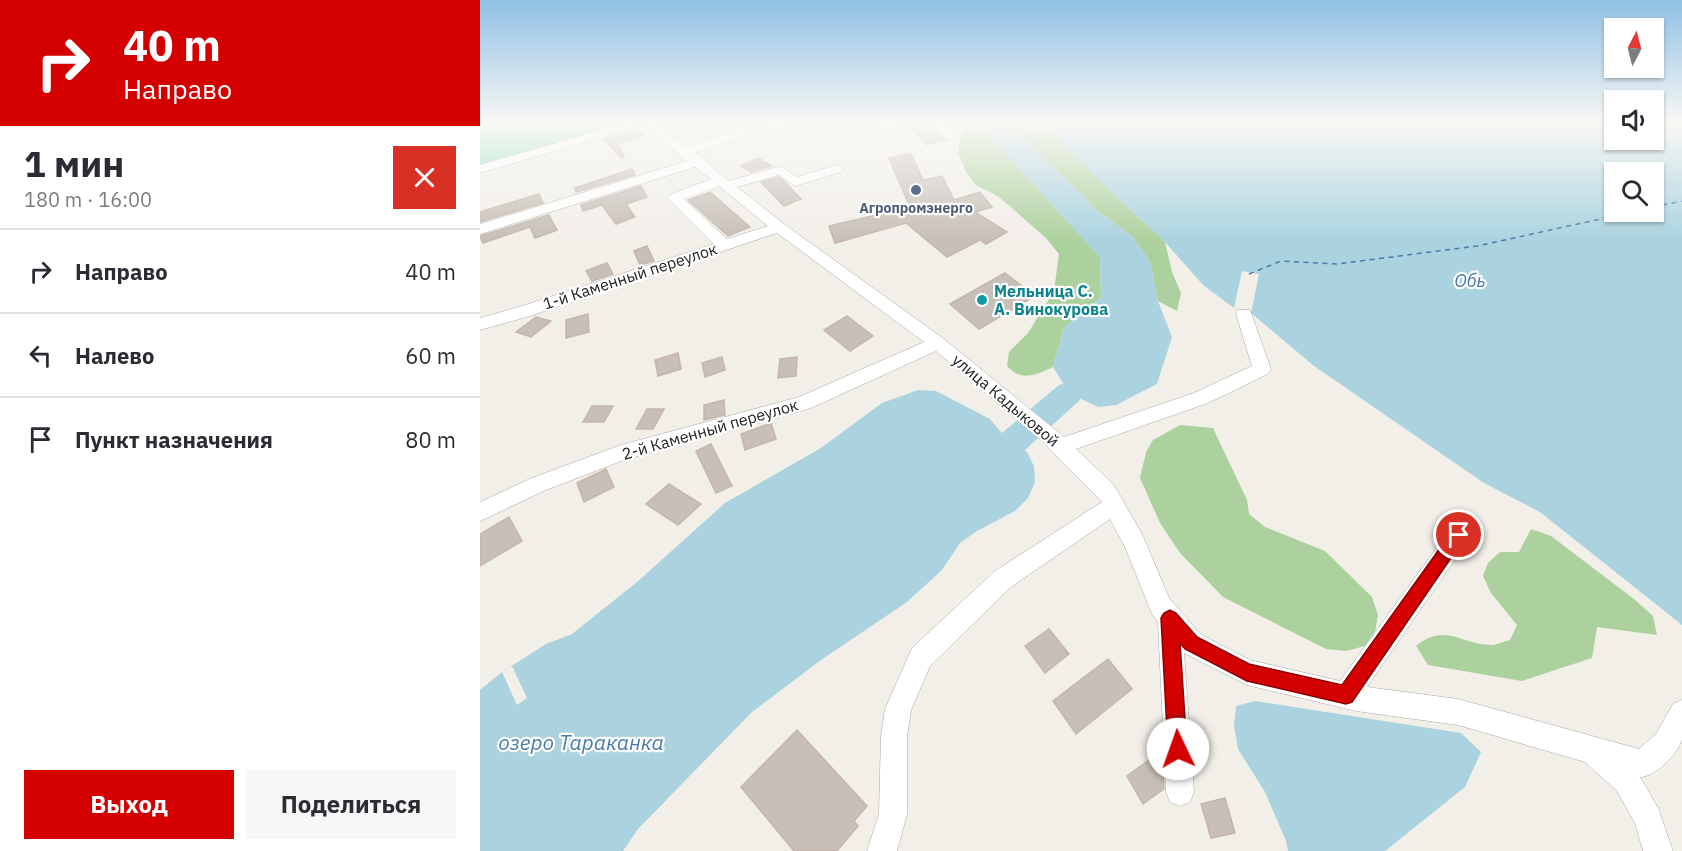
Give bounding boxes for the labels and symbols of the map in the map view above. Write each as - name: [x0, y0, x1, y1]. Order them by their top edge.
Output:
- north arrow: [1604, 18, 1664, 78]
- marker: Агропромэнерго: [909, 183, 923, 197]
- place label: Агропромэнерго: [859, 199, 973, 217]
- street label: 1-й Каменный переулок: [540, 238, 720, 314]
- water label: Обь: [1454, 269, 1486, 292]
- place label: Мельница С. А. Винокурова: [994, 281, 1108, 319]
- marker: Мельница С. А. Винокурова: [975, 293, 989, 307]
- street label: улица Кадыковой: [948, 349, 1064, 451]
- street label: 2-й Каменный переулок: [620, 394, 801, 464]
- pin: [1433, 509, 1484, 560]
- position arrow: [1146, 717, 1210, 781]
- water label: озеро Тараканка: [498, 728, 664, 756]

